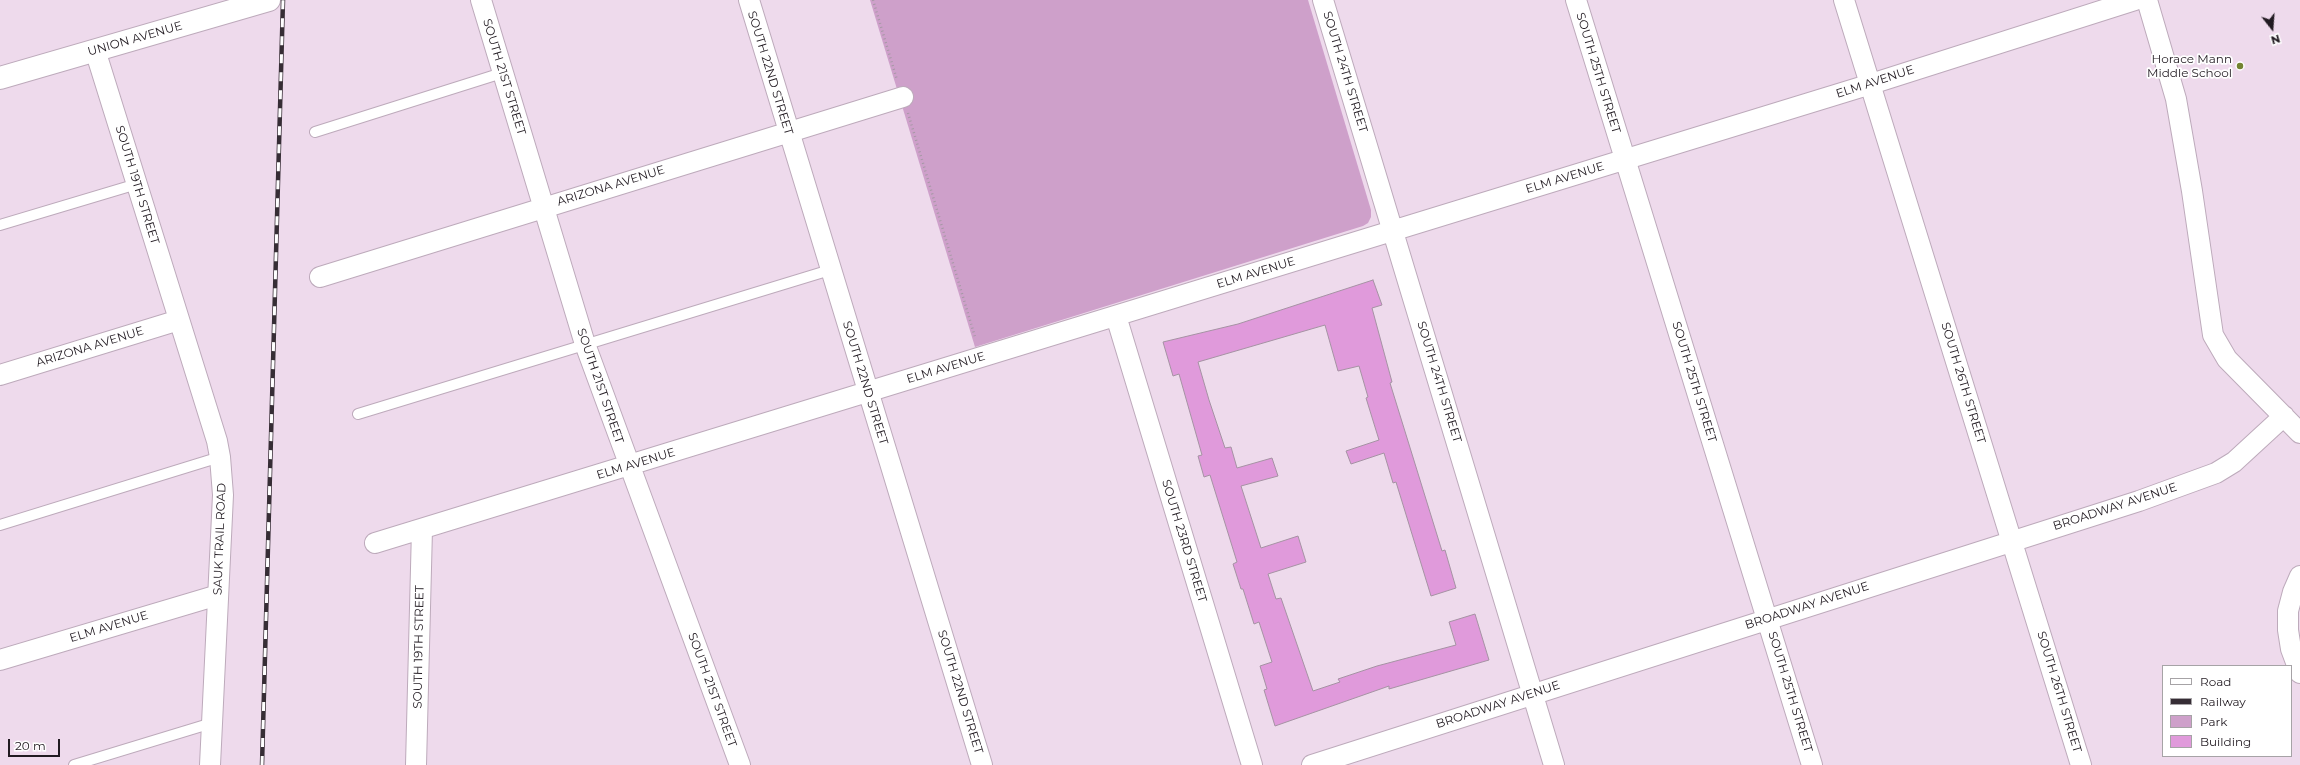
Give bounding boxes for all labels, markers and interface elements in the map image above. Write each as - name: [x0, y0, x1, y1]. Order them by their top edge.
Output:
- north arrow: [2252, 8, 2292, 48]
- street label: SOUTH 22ND STREET: [744, 9, 796, 137]
- street label: SOUTH 24TH STREET: [1320, 10, 1370, 134]
- street label: SOUTH 25TH STREET: [1573, 11, 1623, 135]
- street label: SOUTH 21ST STREET: [479, 17, 529, 137]
- street label: UNION AVENUE: [86, 19, 184, 59]
- text: N: [2269, 31, 2282, 47]
- place label: Horace Mann Middle School: [2147, 52, 2232, 80]
- marker: Horace Mann Middle School: [2235, 61, 2245, 71]
- street label: ELM AVENUE: [1834, 63, 1916, 101]
- street label: SOUTH 19TH STREET: [112, 124, 162, 246]
- street label: ELM AVENUE: [1524, 159, 1606, 197]
- street label: ARIZONA AVENUE: [555, 163, 667, 209]
- street label: ELM AVENUE: [1215, 254, 1297, 292]
- street label: SOUTH 22ND STREET: [839, 319, 891, 447]
- street label: SOUTH 24TH STREET: [1414, 320, 1464, 444]
- street label: SOUTH 25TH STREET: [1669, 320, 1719, 444]
- street label: SOUTH 26TH STREET: [1938, 321, 1988, 445]
- street label: ARIZONA AVENUE: [34, 324, 146, 370]
- street label: SOUTH 21ST STREET: [574, 327, 626, 445]
- street label: ELM AVENUE: [905, 349, 987, 387]
- street label: ELM AVENUE: [595, 445, 677, 483]
- street label: SOUTH 23RD STREET: [1158, 478, 1210, 604]
- street label: BROADWAY AVENUE: [2051, 480, 2179, 534]
- street label: SAUK TRAIL ROAD: [211, 483, 229, 595]
- street label: BROADWAY AVENUE: [1743, 579, 1871, 633]
- street label: SOUTH 19TH STREET: [411, 585, 427, 709]
- street label: ELM AVENUE: [68, 608, 150, 646]
- street label: SOUTH 22ND STREET: [934, 628, 986, 756]
- street label: SOUTH 25TH STREET: [1765, 630, 1815, 754]
- street label: SOUTH 26TH STREET: [2034, 630, 2084, 754]
- street label: SOUTH 21ST STREET: [685, 631, 739, 749]
- legend: [2162, 665, 2292, 757]
- text: Road: [2200, 674, 2231, 689]
- street label: BROADWAY AVENUE: [1434, 678, 1562, 732]
- text: Railway: [2200, 694, 2246, 709]
- text: Park: [2200, 714, 2227, 729]
- scale bar: [10, 731, 62, 757]
- text: Building: [2200, 734, 2251, 749]
- text: 20 m: [15, 738, 46, 753]

